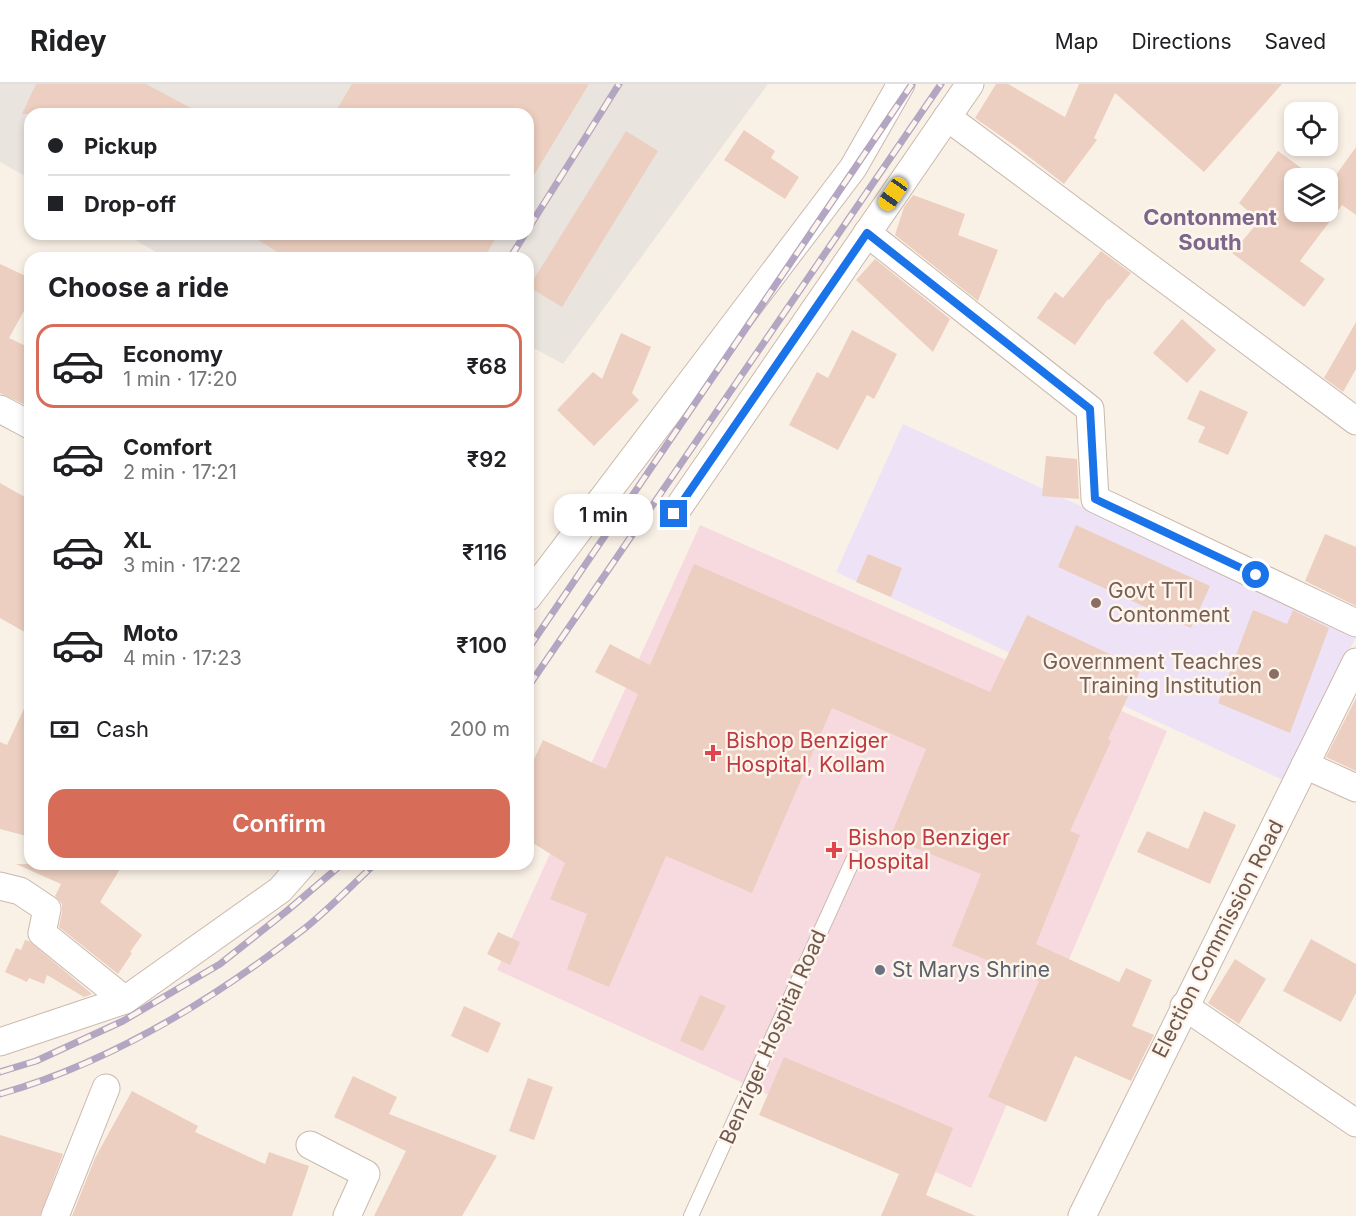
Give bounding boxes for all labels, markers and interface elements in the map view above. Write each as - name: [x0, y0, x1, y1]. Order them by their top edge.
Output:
- text: Ridey: [30, 24, 107, 58]
- text: Map: [1055, 29, 1098, 54]
- text: Directions: [1131, 29, 1232, 54]
- text: Saved: [1265, 29, 1326, 54]
- map controls: [1284, 102, 1338, 222]
- button: locate: [1284, 102, 1338, 156]
- text: Pickup: [84, 133, 158, 159]
- button: layers: [1284, 168, 1338, 222]
- car: [875, 174, 911, 214]
- text: Drop-off: [84, 191, 176, 217]
- district label: Contonment South: [1143, 204, 1277, 255]
- text: Choose a ride: [48, 271, 229, 304]
- icon: car: [51, 339, 105, 393]
- text: Economy: [123, 341, 223, 367]
- text: ₹68: [466, 353, 507, 379]
- text: 1 min · 17:20: [123, 367, 237, 391]
- icon: car: [51, 432, 105, 486]
- text: Comfort: [123, 434, 212, 460]
- text: ₹92: [467, 446, 507, 472]
- text: 2 min · 17:21: [123, 460, 237, 484]
- callout: 1 min: [554, 493, 653, 535]
- route end: [660, 500, 687, 527]
- text: 1 min: [579, 503, 628, 527]
- icon: car: [51, 525, 105, 579]
- text: XL: [123, 527, 152, 553]
- text: ₹116: [462, 539, 507, 565]
- text: 3 min · 17:22: [123, 553, 241, 577]
- route start: [1242, 561, 1269, 588]
- place label: Govt TTI Contonment: [1108, 578, 1230, 627]
- marker: Govt TTI Contonment: [1089, 596, 1103, 610]
- icon: car: [51, 618, 105, 672]
- text: Moto: [123, 620, 178, 646]
- text: ₹100: [456, 632, 507, 658]
- text: 4 min · 17:23: [123, 646, 242, 670]
- place label: Government Teachres Training Institution: [1043, 649, 1262, 698]
- marker: Government Teachres Training Institution: [1267, 667, 1281, 681]
- icon: cash: [48, 713, 81, 746]
- text: Cash: [96, 716, 149, 742]
- text: 200 m: [449, 717, 510, 741]
- place label: Bishop Benziger Hospital, Kollam: [726, 728, 888, 777]
- marker: Bishop Benziger Hospital, Kollam: [704, 744, 722, 762]
- button: Confirm: [48, 789, 510, 858]
- street label: Election Commission Road: [1147, 816, 1288, 1062]
- place label: Bishop Benziger Hospital: [848, 825, 1010, 874]
- marker: Bishop Benziger Hospital: [825, 841, 843, 859]
- street label: Benziger Hospital Road: [714, 926, 831, 1148]
- place label: St Marys Shrine: [892, 957, 1050, 982]
- marker: St Marys Shrine: [873, 963, 887, 977]

